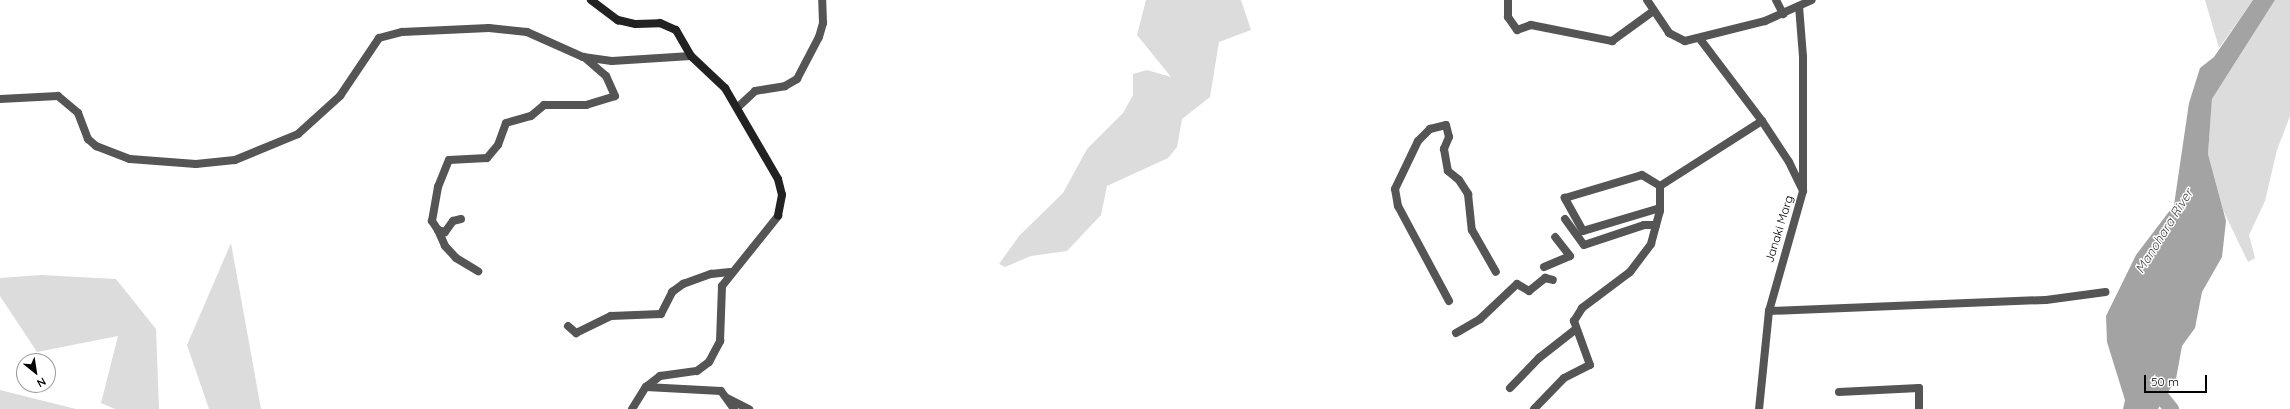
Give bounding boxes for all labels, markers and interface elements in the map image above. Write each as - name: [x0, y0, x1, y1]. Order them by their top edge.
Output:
- water label: Manohara River: [2132, 186, 2196, 276]
- street label: Janaki Marg: [1762, 194, 1796, 264]
- north arrow: [16, 353, 56, 393]
- scale bar: [2146, 367, 2209, 393]
- text: N: [34, 374, 49, 391]
- text: 50 m: [2151, 374, 2179, 389]

